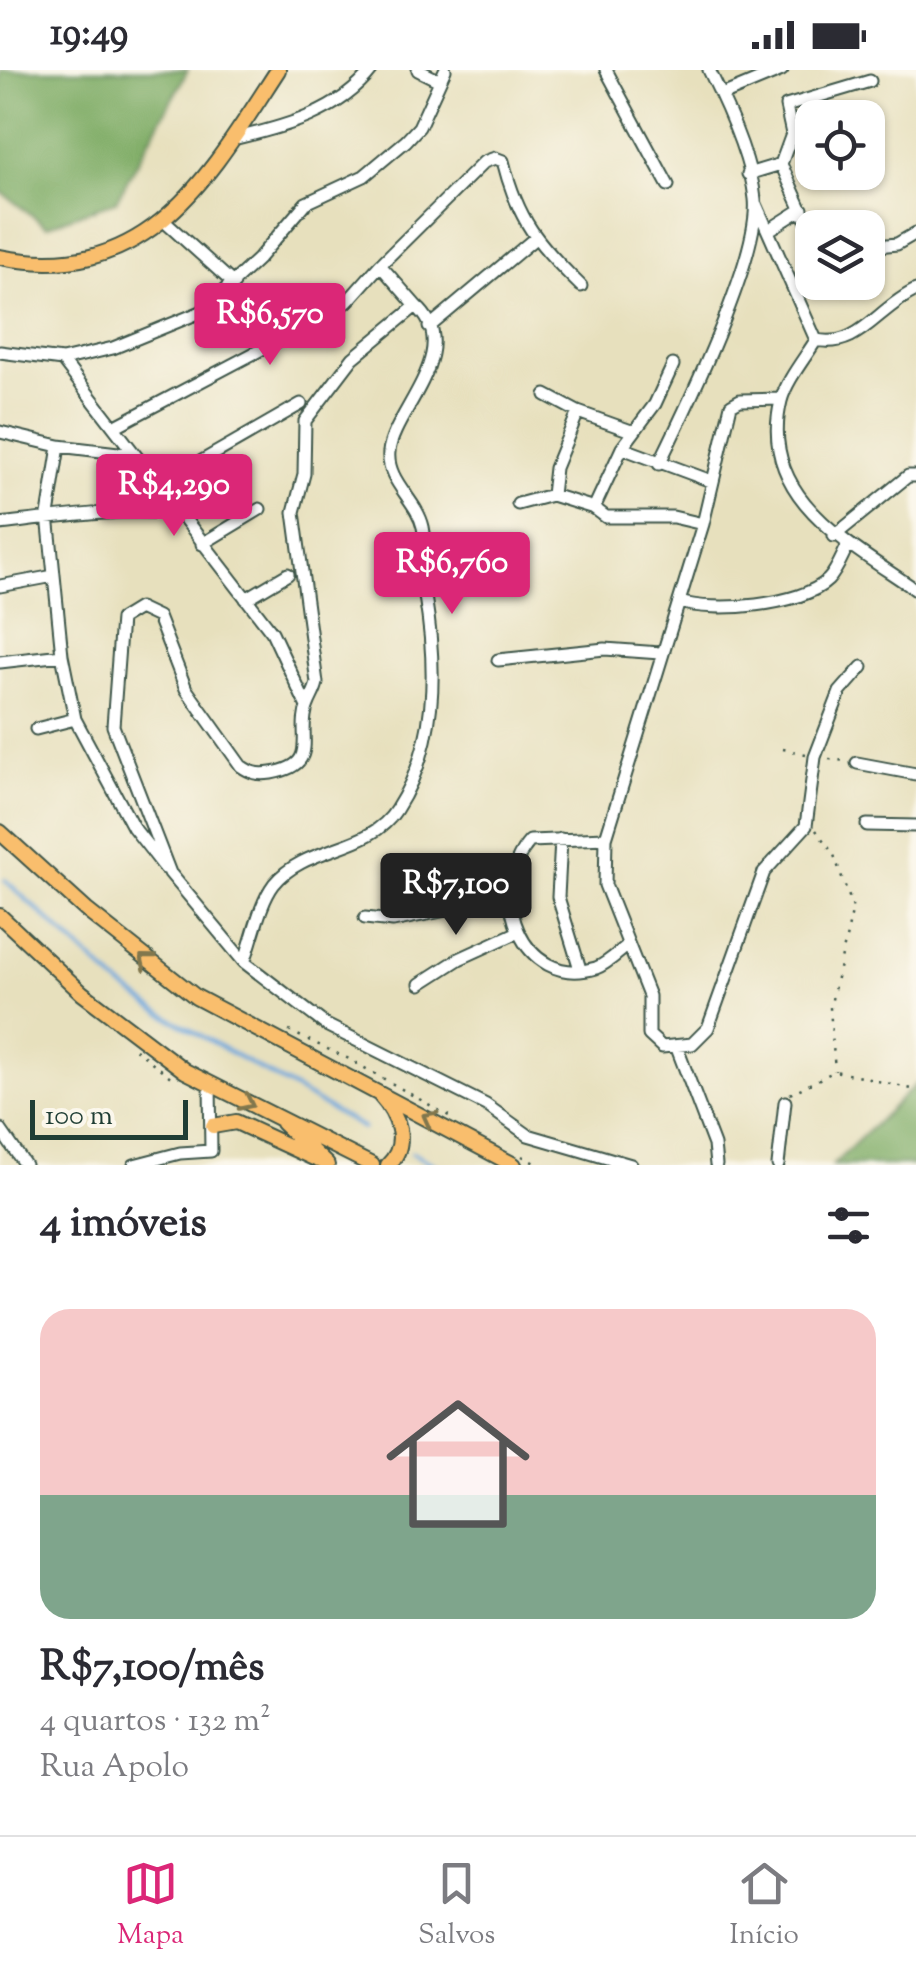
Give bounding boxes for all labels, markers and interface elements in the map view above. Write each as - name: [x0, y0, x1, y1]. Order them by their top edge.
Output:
- text: 19:49: [50, 8, 128, 62]
- map controls: [795, 100, 885, 300]
- button: locate: [795, 100, 885, 190]
- button: layers: [795, 210, 885, 300]
- pin: R$6,570: [178, 283, 362, 368]
- text: R$6,570: [216, 292, 324, 338]
- pin: R$4,290: [82, 454, 266, 539]
- text: R$4,290: [118, 463, 230, 509]
- pin: R$6,760: [360, 532, 544, 617]
- text: R$6,760: [396, 541, 508, 587]
- pin: R$7,100: [364, 853, 548, 938]
- text: R$7,100: [402, 862, 510, 908]
- one-way arrow: [139, 954, 157, 972]
- one-way arrow: [237, 1091, 255, 1111]
- scale bar: [30, 1095, 188, 1140]
- text: 100 m: [45, 1097, 113, 1137]
- one-way arrow: [421, 1110, 439, 1130]
- text: 4 imóveis: [40, 1195, 207, 1255]
- icon: filters: [821, 1198, 876, 1253]
- icon: home: [368, 1374, 548, 1554]
- text: R$7,100/mês: [40, 1639, 265, 1699]
- text: 4 quartos · 132 m²: [40, 1699, 271, 1745]
- text: Rua Apolo: [40, 1745, 189, 1791]
- tab: Mapa: [117, 1856, 184, 1956]
- tab: Salvos: [418, 1856, 495, 1956]
- tab: Início: [730, 1856, 799, 1956]

